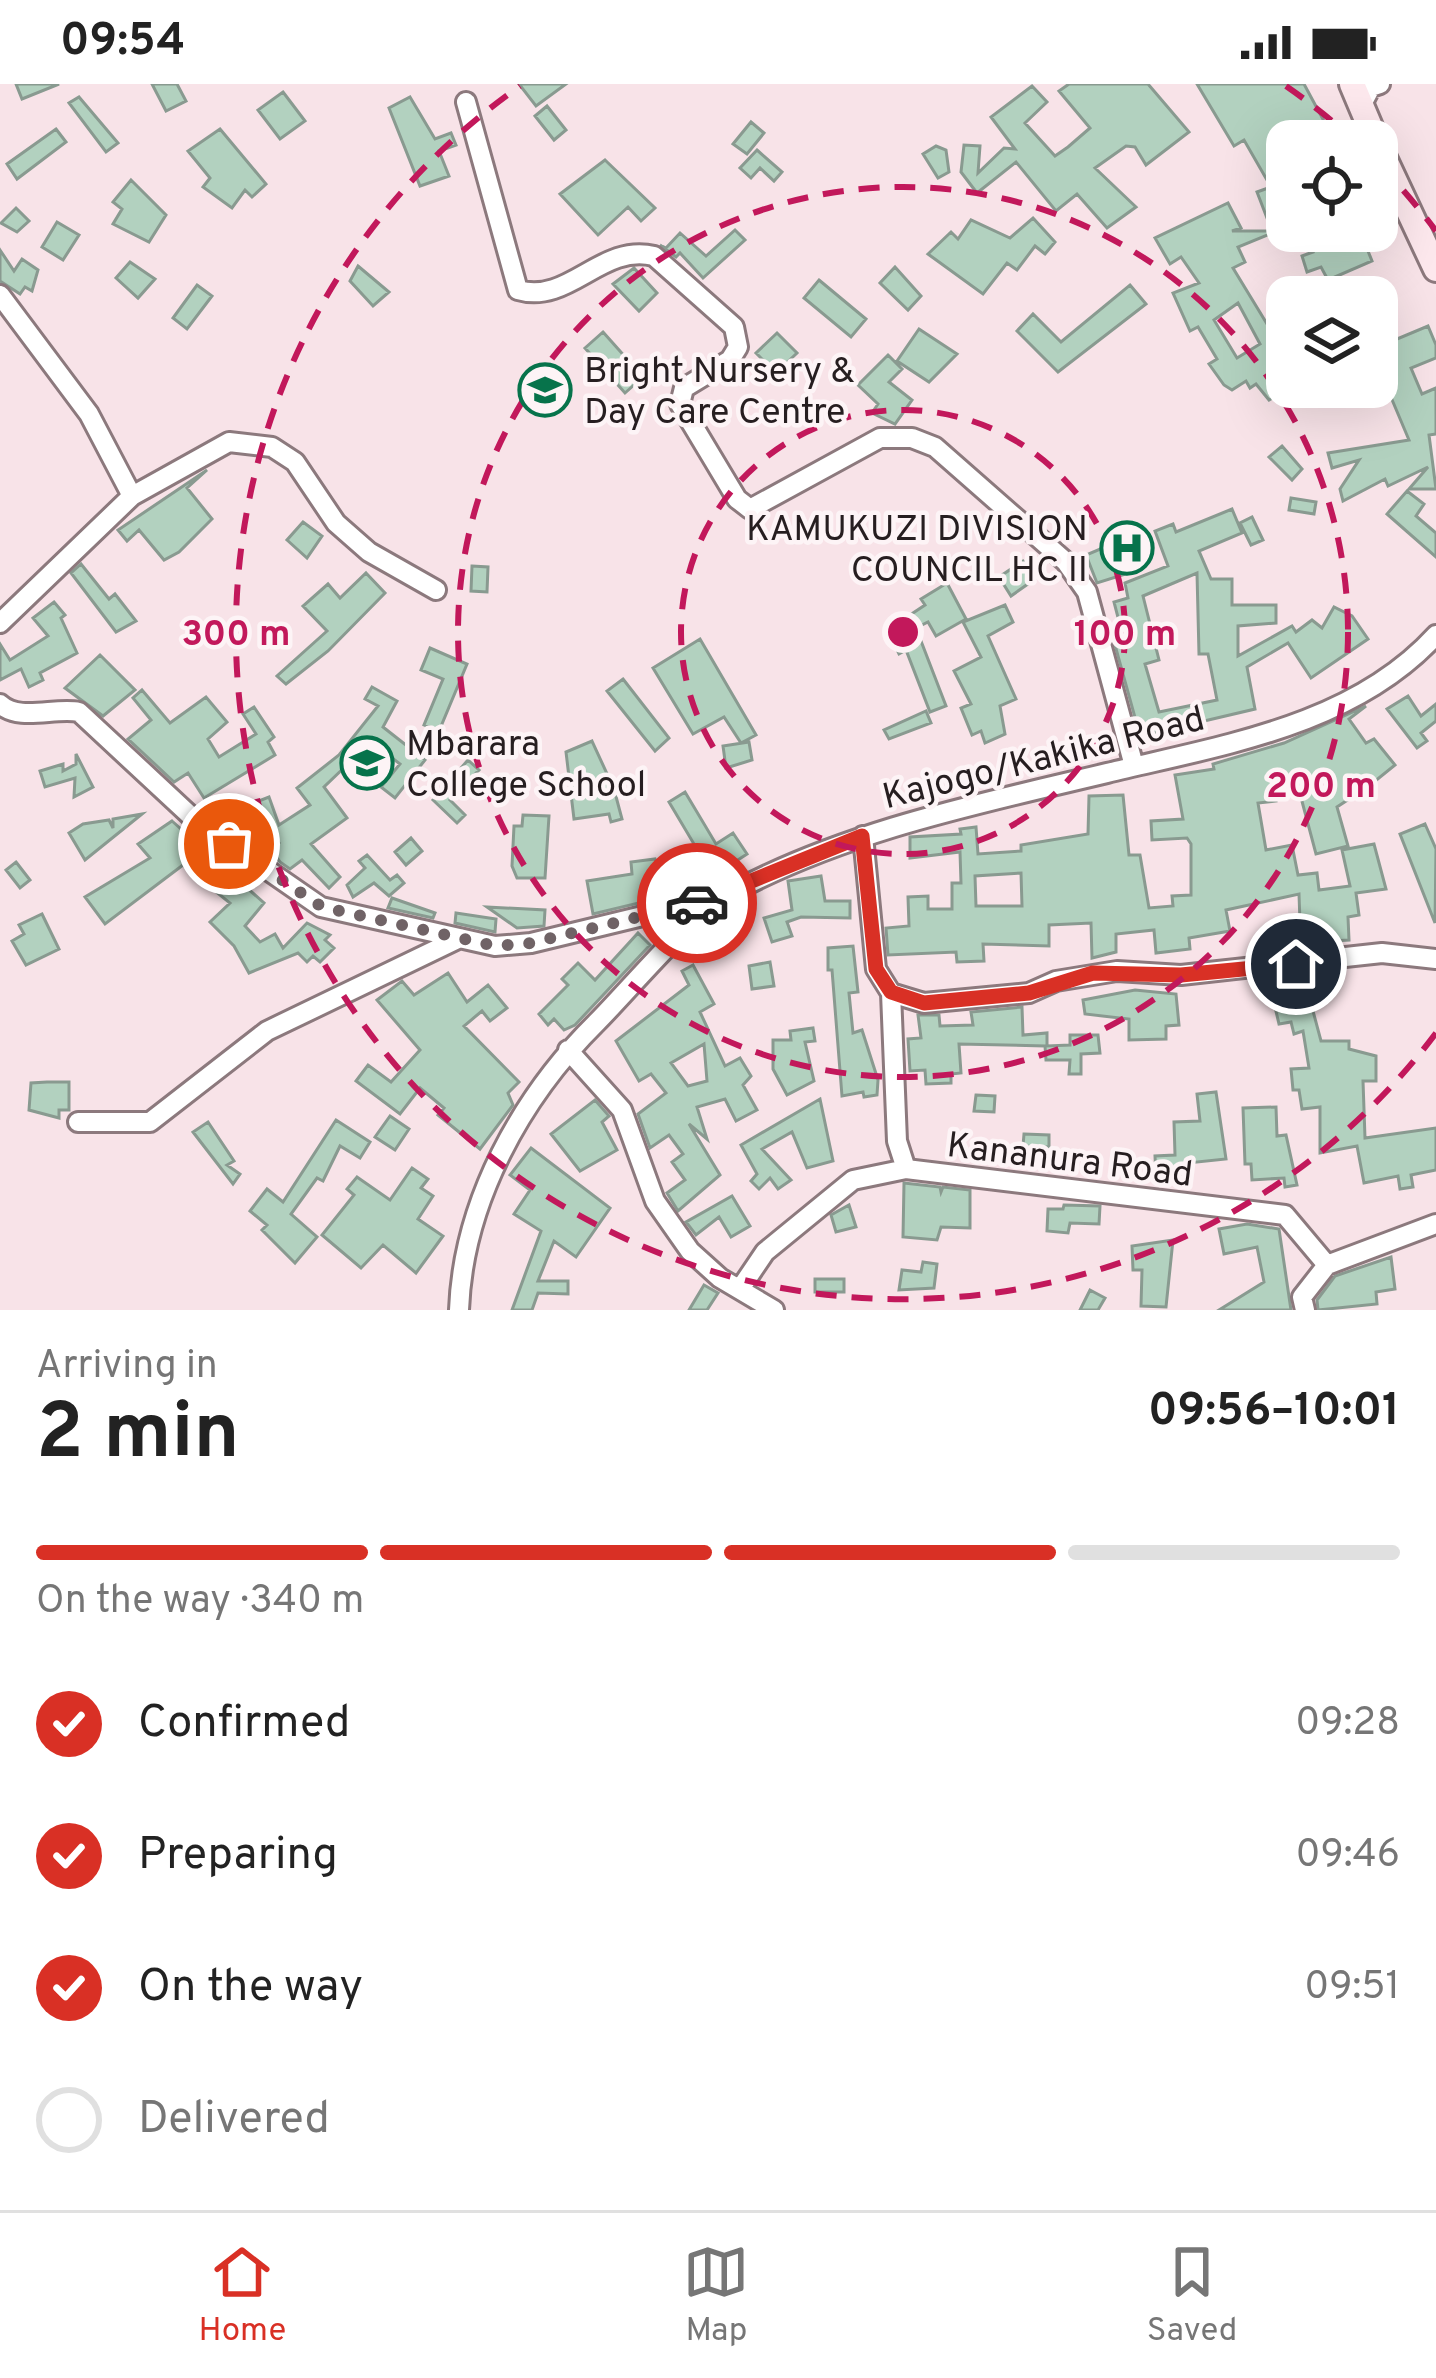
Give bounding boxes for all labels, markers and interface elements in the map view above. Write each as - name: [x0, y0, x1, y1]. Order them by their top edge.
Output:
- text: 09:54: [60, 14, 185, 71]
- map controls: [1266, 120, 1398, 408]
- button: locate: [1266, 120, 1398, 252]
- button: layers: [1266, 276, 1398, 408]
- place label: Bright Nursery & Day Care Centre: [584, 350, 855, 437]
- school or university icon: Bright Nursery & Day Care Centre: [517, 362, 573, 418]
- place label: KAMUKUZI DIVISION COUNCIL HC II: [746, 508, 1088, 595]
- hospital icon: KAMUKUZI DIVISION COUNCIL HC II: [1099, 520, 1155, 576]
- centre of rings: [882, 611, 924, 653]
- text: 300 m: [181, 613, 291, 659]
- text: 100 m: [1074, 613, 1176, 659]
- street label: Kajogo/Kakika Road: [878, 698, 1210, 822]
- place label: Mbarara College School: [406, 723, 646, 810]
- school or university icon: Mbarara College School: [339, 735, 395, 791]
- text: 200 m: [1266, 765, 1376, 811]
- pin: [178, 793, 280, 895]
- icon: bag: [196, 811, 262, 877]
- courier: [637, 843, 757, 963]
- icon: car: [664, 870, 730, 936]
- pin: [1245, 913, 1347, 1015]
- icon: home: [1263, 931, 1329, 997]
- street label: Kananura Road: [944, 1124, 1195, 1200]
- text: Arriving in: [36, 1343, 218, 1392]
- text: 09:56–10:01: [1148, 1384, 1400, 1441]
- text: 2 min: [36, 1387, 240, 1486]
- text: On the way · 340 m: [36, 1578, 364, 1627]
- icon: check: [36, 1691, 102, 1757]
- text: Confirmed: [138, 1696, 350, 1753]
- text: 09:28: [1295, 1700, 1400, 1749]
- icon: check: [36, 1823, 102, 1889]
- text: Preparing: [138, 1828, 338, 1885]
- text: 09:46: [1295, 1832, 1400, 1881]
- icon: check: [36, 1955, 102, 2021]
- text: On the way: [138, 1960, 363, 2017]
- text: 09:51: [1304, 1964, 1400, 2013]
- text: Delivered: [138, 2092, 330, 2149]
- tab: Home: [199, 2239, 286, 2353]
- tab: Map: [683, 2239, 749, 2353]
- tab: Saved: [1147, 2239, 1237, 2353]

